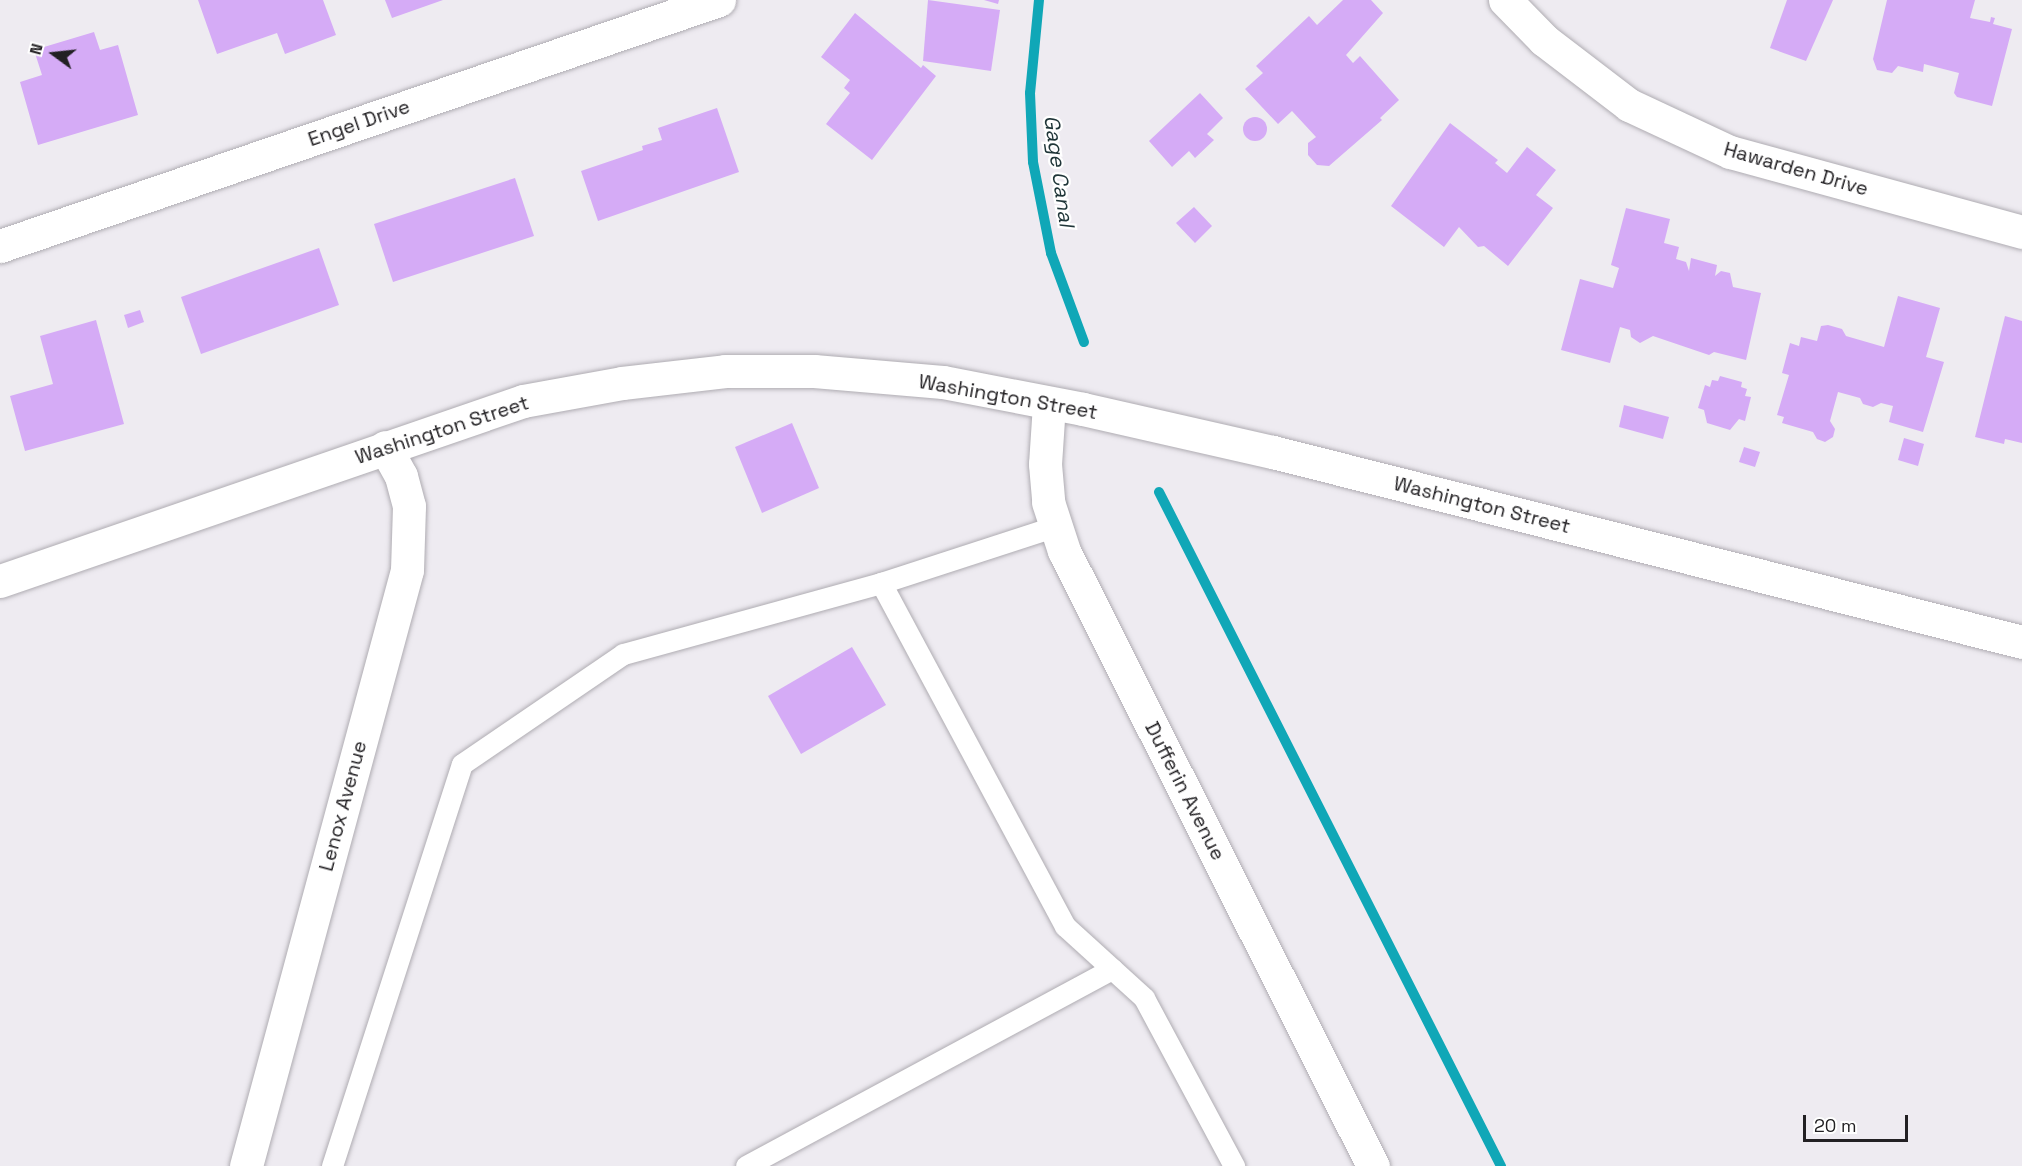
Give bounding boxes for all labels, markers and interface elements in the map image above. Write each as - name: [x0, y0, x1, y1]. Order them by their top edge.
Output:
- north arrow: [24, 24, 84, 84]
- text: N: [25, 41, 48, 57]
- street label: Engel Drive: [305, 94, 413, 152]
- water label: Gage Canal: [1039, 113, 1079, 229]
- street label: Hawarden Drive: [1721, 137, 1871, 201]
- street label: Washington Street: [917, 369, 1099, 425]
- street label: Washington Street: [352, 391, 532, 469]
- street label: Washington Street: [1391, 471, 1573, 539]
- street label: Dufferin Avenue: [1140, 718, 1230, 864]
- street label: Lenox Avenue: [314, 738, 372, 874]
- scale bar: [1806, 1103, 1911, 1141]
- text: 20 m: [1814, 1114, 1857, 1137]

